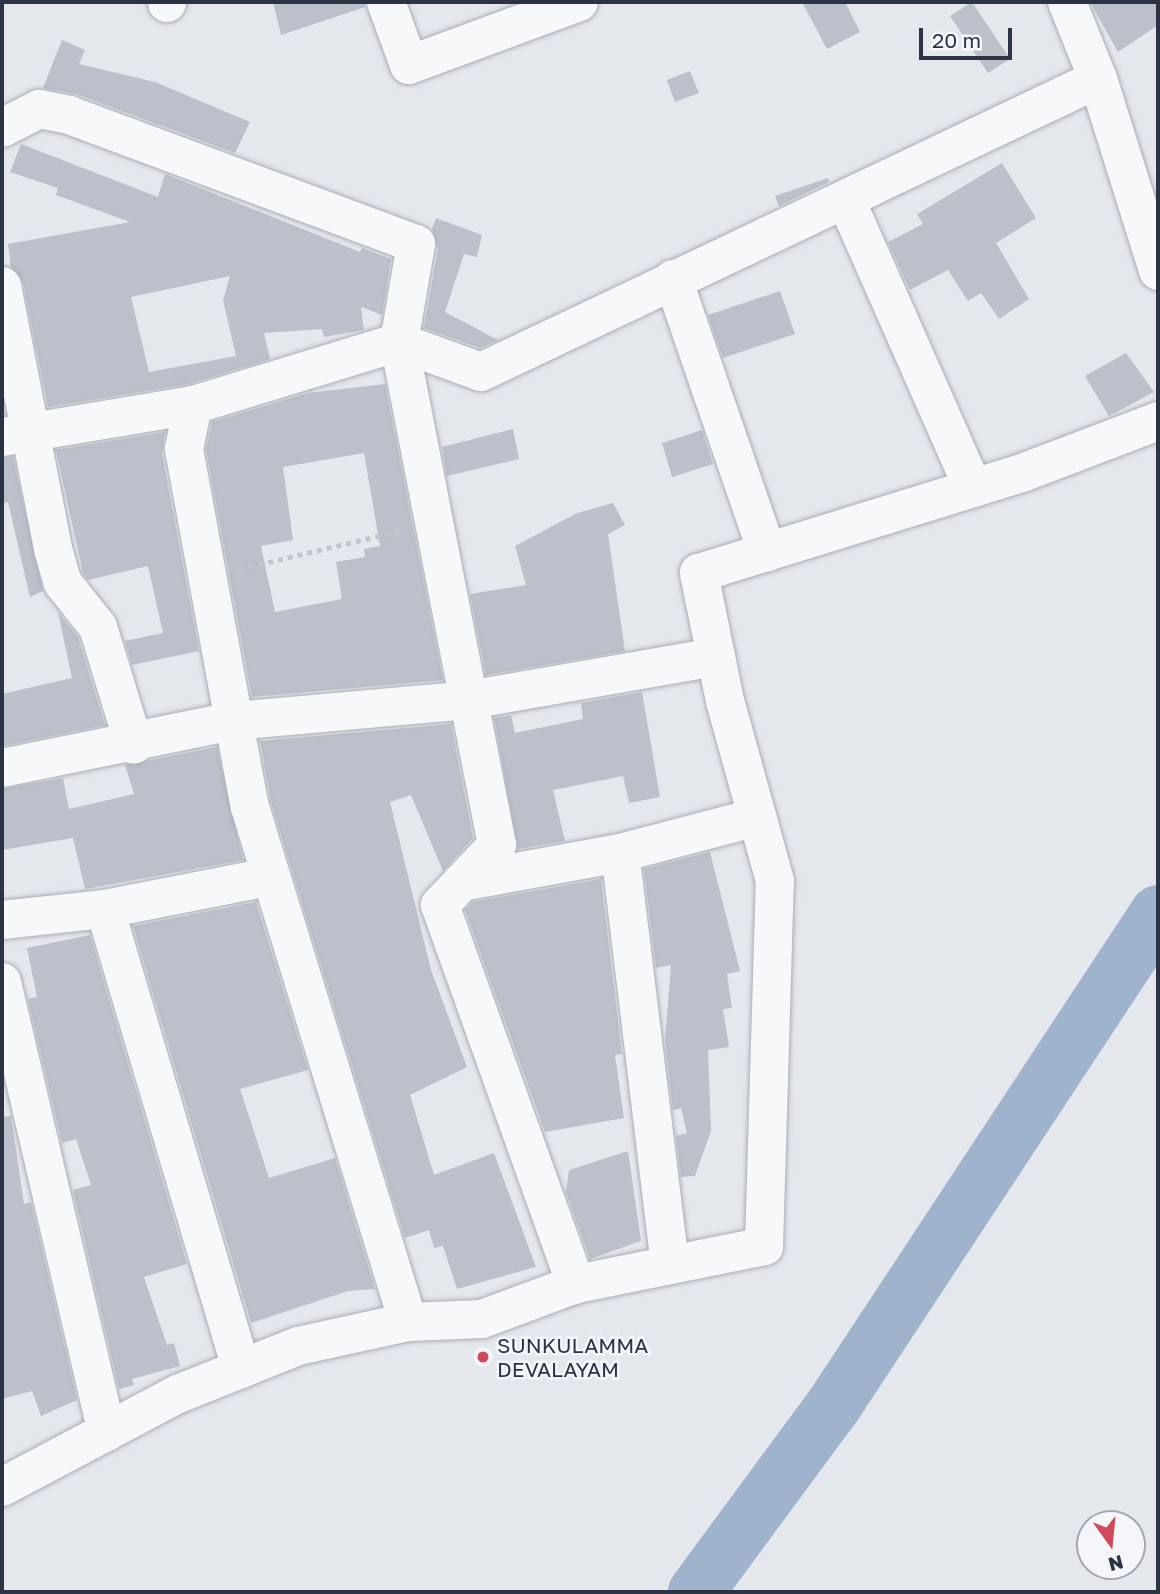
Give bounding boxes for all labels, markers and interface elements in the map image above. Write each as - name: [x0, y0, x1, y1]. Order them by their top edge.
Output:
- scale bar: [922, 14, 1015, 58]
- text: 20 m: [932, 27, 981, 53]
- place label: SUNKULAMMA DEVALAYAM: [497, 1332, 648, 1382]
- marker: SUNKULAMMA DEVALAYAM: [475, 1349, 491, 1365]
- north arrow: [1076, 1510, 1146, 1580]
- text: N: [1106, 1551, 1126, 1577]

